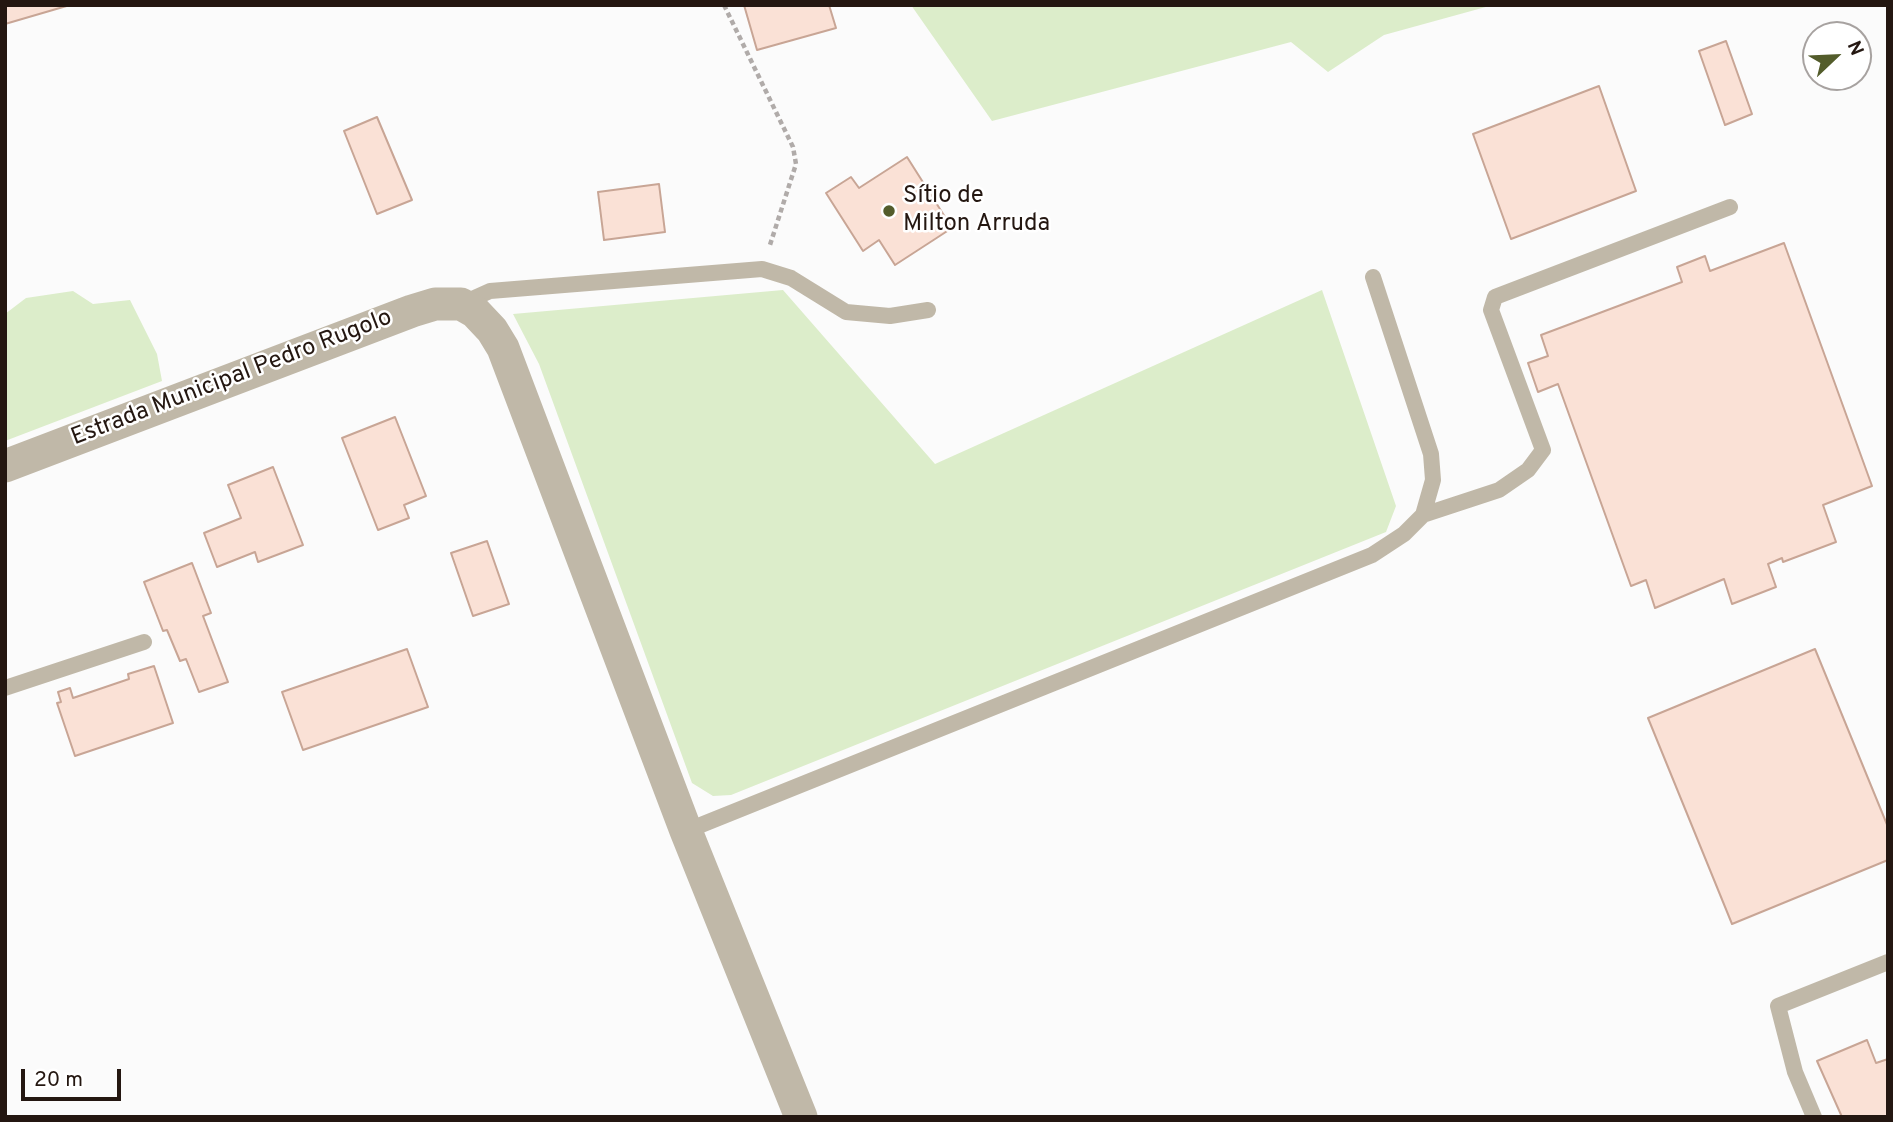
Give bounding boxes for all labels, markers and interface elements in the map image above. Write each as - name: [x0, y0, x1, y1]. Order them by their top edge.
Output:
- north arrow: [1802, 21, 1872, 91]
- text: N: [1841, 38, 1868, 60]
- place label: Sítio de Milton Arruda: [903, 183, 1050, 239]
- marker: Sítio de Milton Arruda: [881, 203, 897, 219]
- street label: Estrada Municipal Pedro Rugolo: [68, 304, 396, 454]
- scale bar: [24, 1056, 124, 1100]
- text: 20 m: [34, 1067, 83, 1094]

